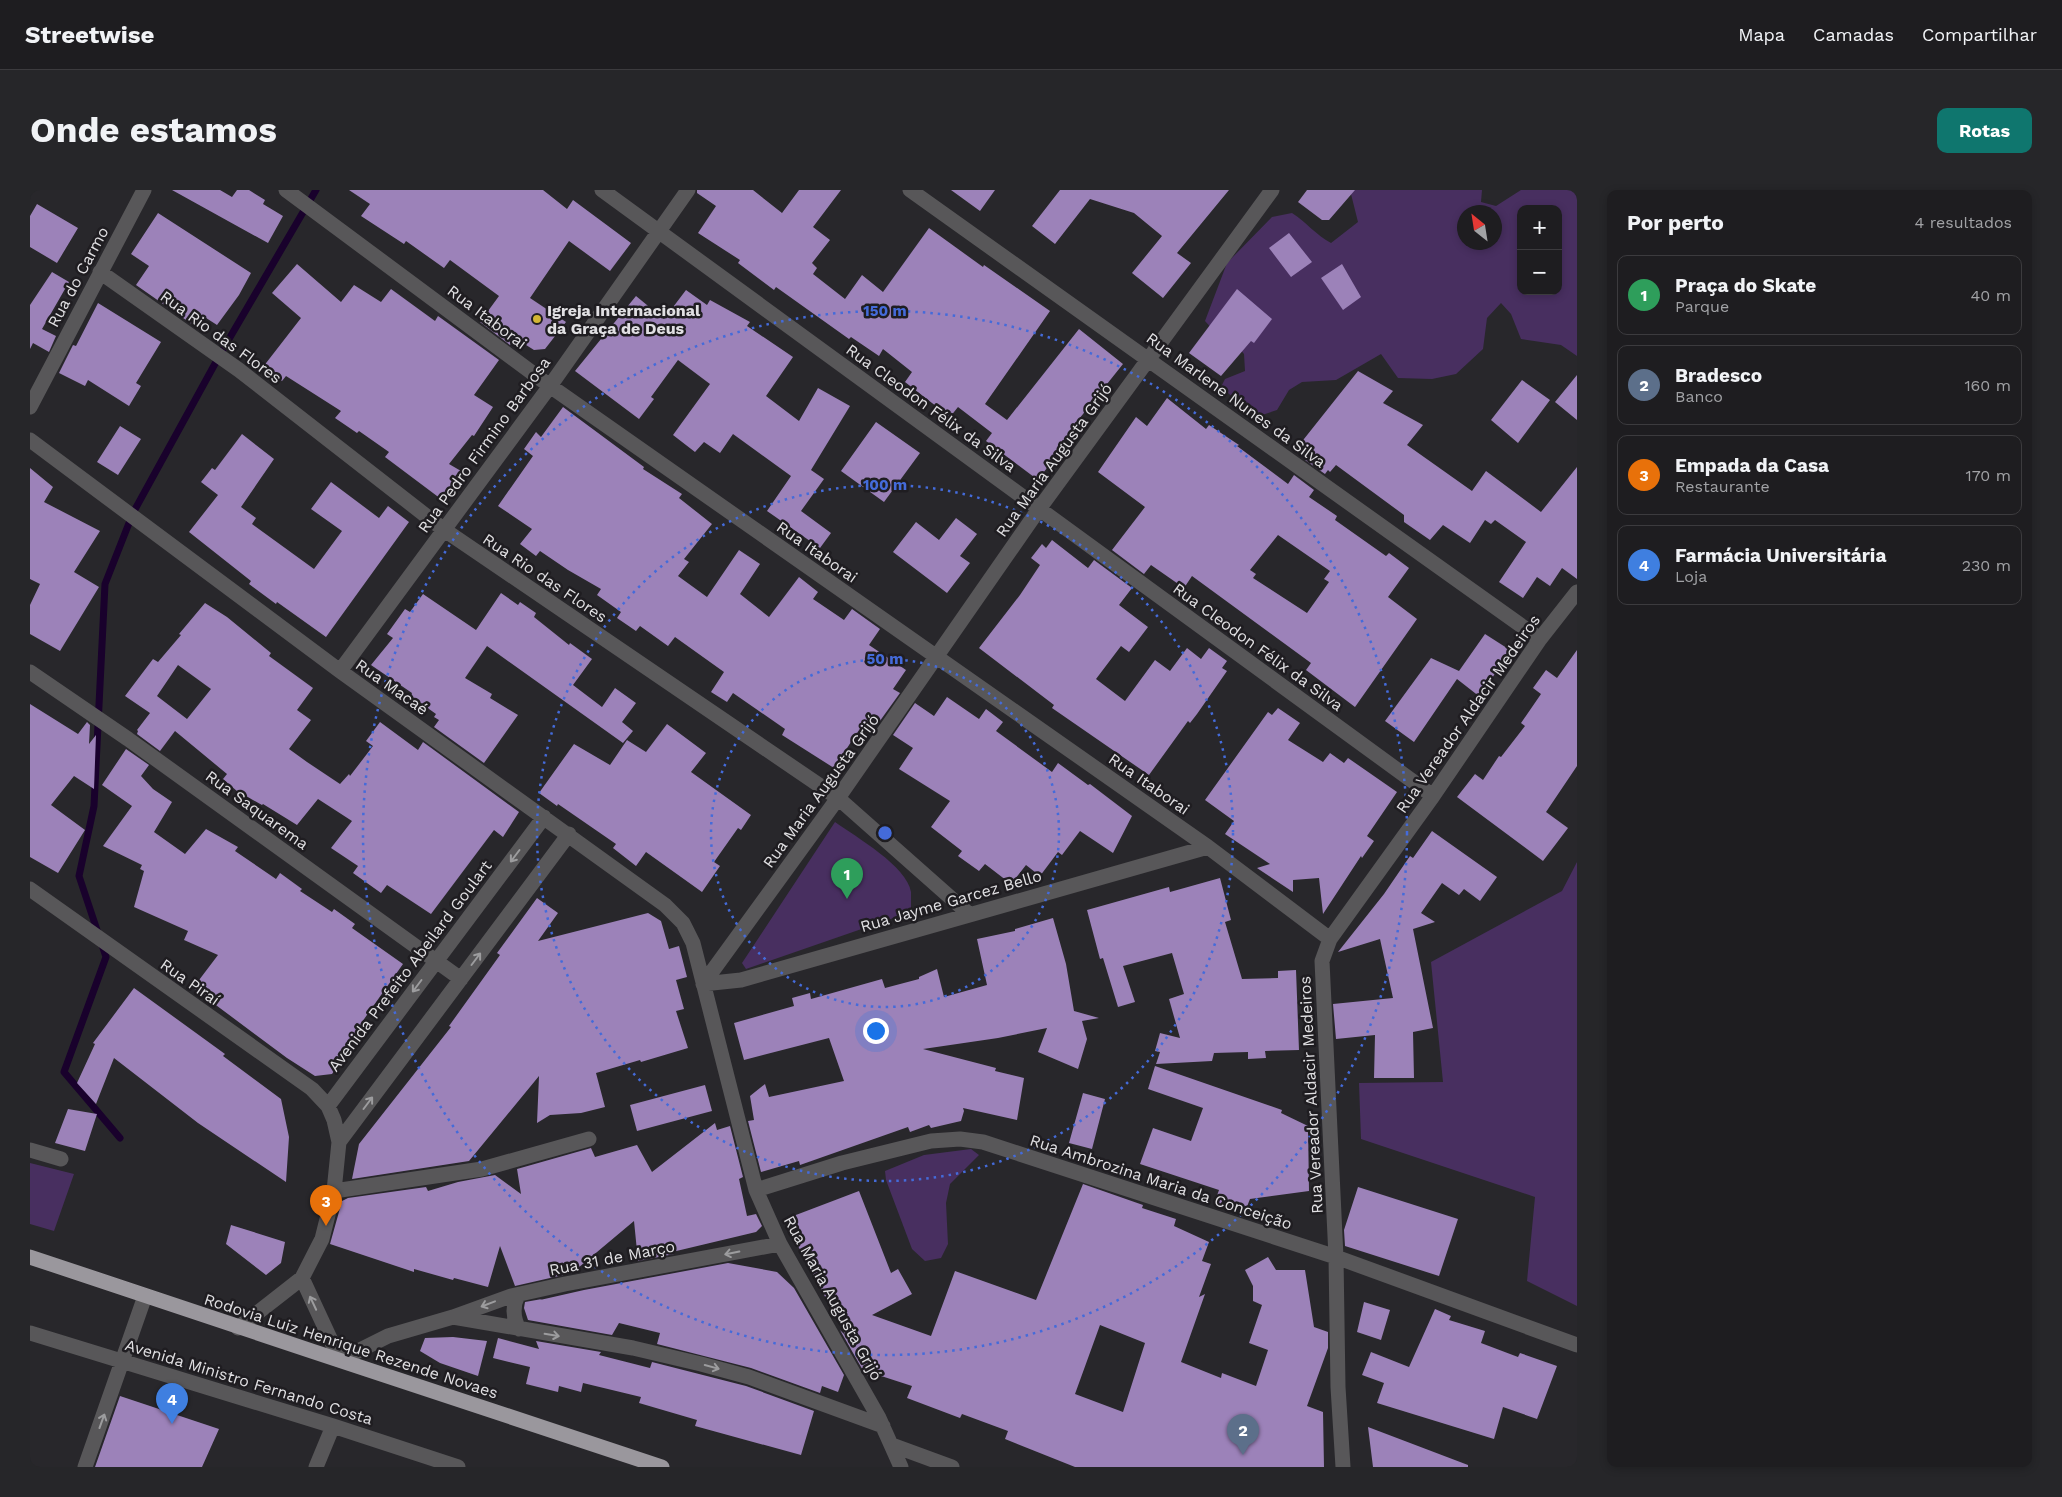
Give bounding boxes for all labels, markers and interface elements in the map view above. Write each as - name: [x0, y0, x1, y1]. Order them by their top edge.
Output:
- text: Streetwise: [25, 21, 154, 49]
- text: Mapa: [1738, 24, 1785, 45]
- text: Camadas: [1813, 24, 1894, 45]
- text: Compartilhar: [1922, 24, 2037, 45]
- button: Rotas: [1937, 108, 2032, 153]
- text: Onde estamos: [30, 109, 277, 151]
- north arrow: [1457, 205, 1502, 250]
- map controls: [1517, 205, 1562, 295]
- button: +: [1517, 205, 1562, 250]
- text: Por perto: [1627, 210, 1724, 235]
- text: 4 resultados: [1915, 213, 2012, 232]
- street label: Rua do Carmo: [44, 224, 112, 330]
- button: −: [1517, 250, 1562, 295]
- text: Praça do Skate: [1675, 274, 1816, 297]
- street label: Rua Itaborai: [444, 281, 530, 353]
- text: 1: [1641, 286, 1647, 305]
- text: 40 m: [1971, 286, 2011, 305]
- street label: Rua Rio das Flores: [157, 287, 285, 387]
- text: Parque: [1675, 297, 1729, 316]
- place label: Igreja Internacional da Graça de Deus: [547, 301, 701, 338]
- text: 150 m: [863, 302, 907, 320]
- marker: Igreja Internacional da Graça de Deus: [531, 313, 543, 325]
- street label: Rua Marlene Nunes da Silva: [1143, 328, 1329, 472]
- street label: Rua Cleodon Félix da Silva: [842, 340, 1020, 476]
- street label: Rua Pedro Firmino Barbosa: [414, 353, 554, 537]
- text: Bradesco: [1675, 364, 1762, 387]
- text: 2: [1639, 376, 1649, 395]
- text: 160 m: [1964, 376, 2011, 395]
- street label: Rua Maria Augusta Grijó: [992, 379, 1116, 541]
- text: Banco: [1675, 387, 1723, 406]
- text: Empada da Casa: [1675, 454, 1829, 477]
- text: 3: [1639, 466, 1649, 485]
- text: 170 m: [1965, 466, 2011, 485]
- text: 100 m: [863, 476, 907, 494]
- text: Restaurante: [1675, 477, 1770, 496]
- street label: Rua Itaborai: [773, 517, 861, 587]
- street label: Rua Rio das Flores: [479, 529, 611, 627]
- text: Farmácia Universitária: [1675, 544, 1886, 567]
- text: 4: [1639, 556, 1649, 575]
- text: 230 m: [1962, 556, 2011, 575]
- text: Loja: [1675, 567, 1707, 586]
- street label: Rua Cleodon Félix da Silva: [1169, 579, 1347, 715]
- street label: Rua Vereador Aldacir Medeiros: [1392, 611, 1544, 817]
- text: 50 m: [867, 650, 903, 668]
- street label: Rua Macaé: [352, 655, 432, 719]
- street label: Rua Maria Augusta Grijó: [759, 710, 883, 872]
- street label: Rua Itaborai: [1105, 749, 1193, 819]
- street label: Rua Saquarema: [202, 766, 312, 854]
- centre of rings: [876, 824, 894, 842]
- one-way arrow: [510, 849, 520, 863]
- street label: Avenida Prefeito Abeilard Goulart: [324, 856, 496, 1075]
- pin: 1: [831, 858, 863, 899]
- street label: Rua Jayme Garcez Bello: [858, 866, 1044, 936]
- one-way arrow: [471, 952, 481, 966]
- street label: Rua Piraí: [157, 955, 223, 1009]
- street label: Rua Vereador Aldacir Medeiros: [1295, 976, 1327, 1214]
- one-way arrow: [412, 979, 423, 992]
- your location: [863, 1018, 889, 1044]
- one-way arrow: [363, 1096, 373, 1110]
- street label: Rua Ambrozina Maria da Conceição: [1028, 1131, 1294, 1233]
- pin: 3: [310, 1185, 342, 1226]
- street label: Rua Maria Augusta Grijó: [780, 1212, 886, 1384]
- street label: Rua 31 de Março: [548, 1236, 676, 1280]
- one-way arrow: [725, 1249, 741, 1259]
- street label: Rodovia Luiz Henrique Rezende Novaes: [202, 1289, 500, 1403]
- one-way arrow: [308, 1296, 318, 1311]
- one-way arrow: [481, 1300, 496, 1309]
- one-way arrow: [544, 1330, 560, 1340]
- street label: Avenida Ministro Fernando Costa: [123, 1335, 375, 1429]
- one-way arrow: [703, 1362, 719, 1372]
- pin: 4: [156, 1383, 188, 1424]
- one-way arrow: [98, 1414, 107, 1429]
- pin: 2: [1227, 1414, 1259, 1455]

